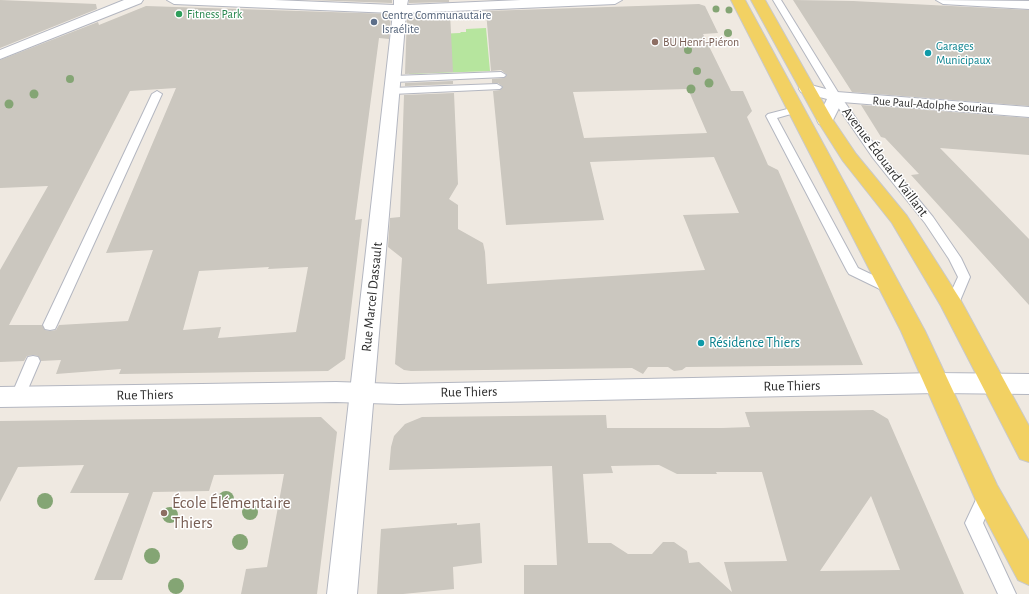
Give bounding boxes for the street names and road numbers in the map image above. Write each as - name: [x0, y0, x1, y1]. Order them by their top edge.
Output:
- street label: Rue Paul-Adolphe Souriau: [872, 94, 994, 116]
- street label: Avenue Édouard Vaillant: [838, 104, 932, 220]
- street label: Rue Marcel Dassault: [358, 241, 386, 353]
- street label: Rue Thiers: [763, 377, 821, 395]
- street label: Rue Thiers: [440, 383, 498, 401]
- street label: Rue Thiers: [116, 386, 174, 404]

